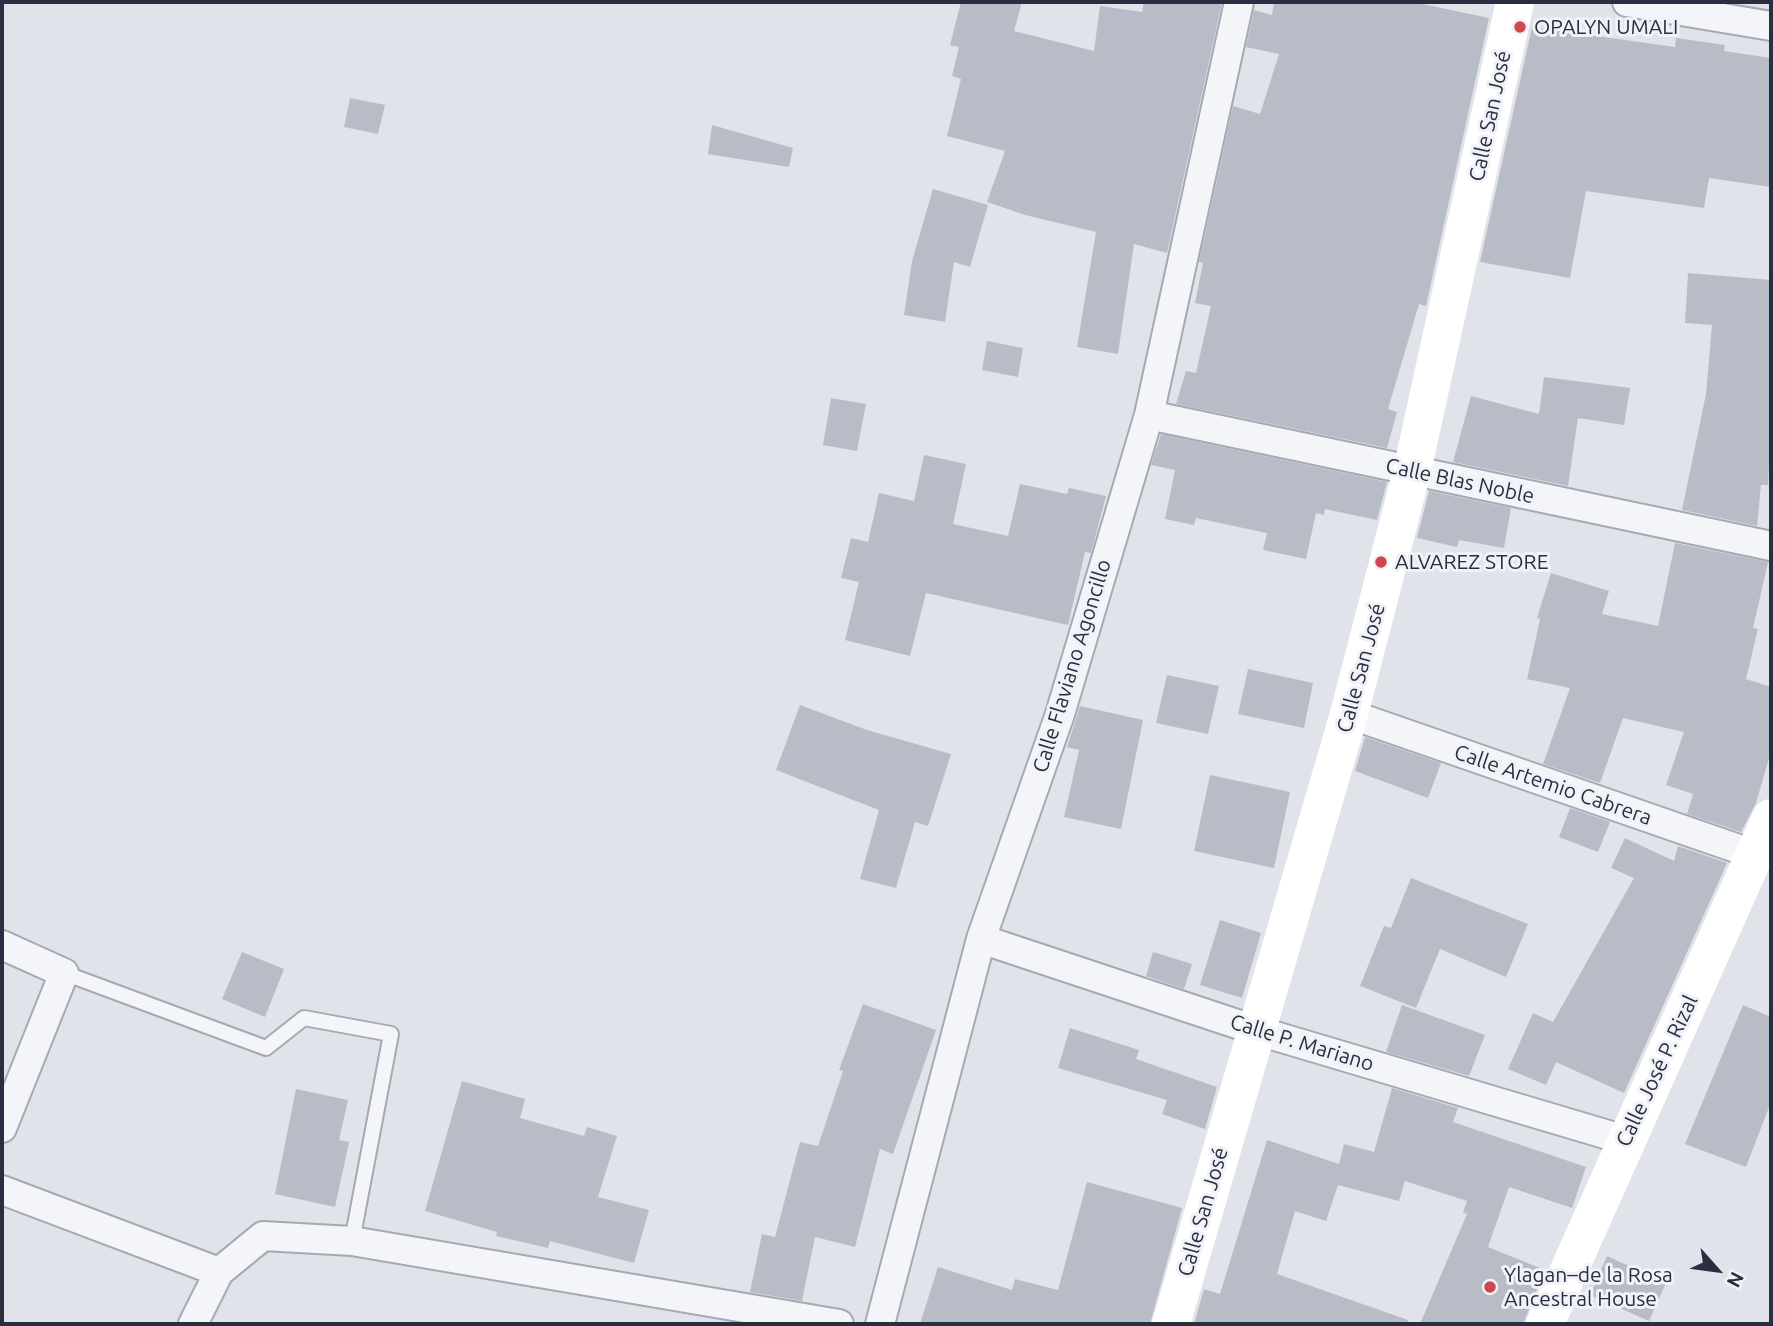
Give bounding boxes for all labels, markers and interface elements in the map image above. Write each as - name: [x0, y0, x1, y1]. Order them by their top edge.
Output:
- place label: OPALYN UMALI: [1534, 14, 1678, 40]
- marker: OPALYN UMALI: [1512, 19, 1528, 35]
- street label: Calle San José: [1464, 48, 1516, 184]
- street label: Calle Blas Noble: [1383, 453, 1537, 509]
- place label: ALVAREZ STORE: [1395, 549, 1548, 575]
- marker: ALVAREZ STORE: [1373, 554, 1389, 570]
- street label: Calle Flaviano Agoncillo: [1028, 556, 1116, 776]
- street label: Calle San José: [1332, 600, 1390, 736]
- street label: Calle Artemio Cabrera: [1451, 739, 1655, 831]
- street label: Calle José P. Rizal: [1611, 991, 1703, 1151]
- street label: Calle P. Mariano: [1227, 1009, 1377, 1077]
- street label: Calle San José: [1173, 1145, 1233, 1279]
- north arrow: [1682, 1235, 1752, 1305]
- place label: Ylagan–de la Rosa Ancestral House: [1504, 1262, 1673, 1312]
- text: N: [1722, 1268, 1749, 1291]
- marker: Ylagan–de la Rosa Ancestral House: [1482, 1279, 1498, 1295]

